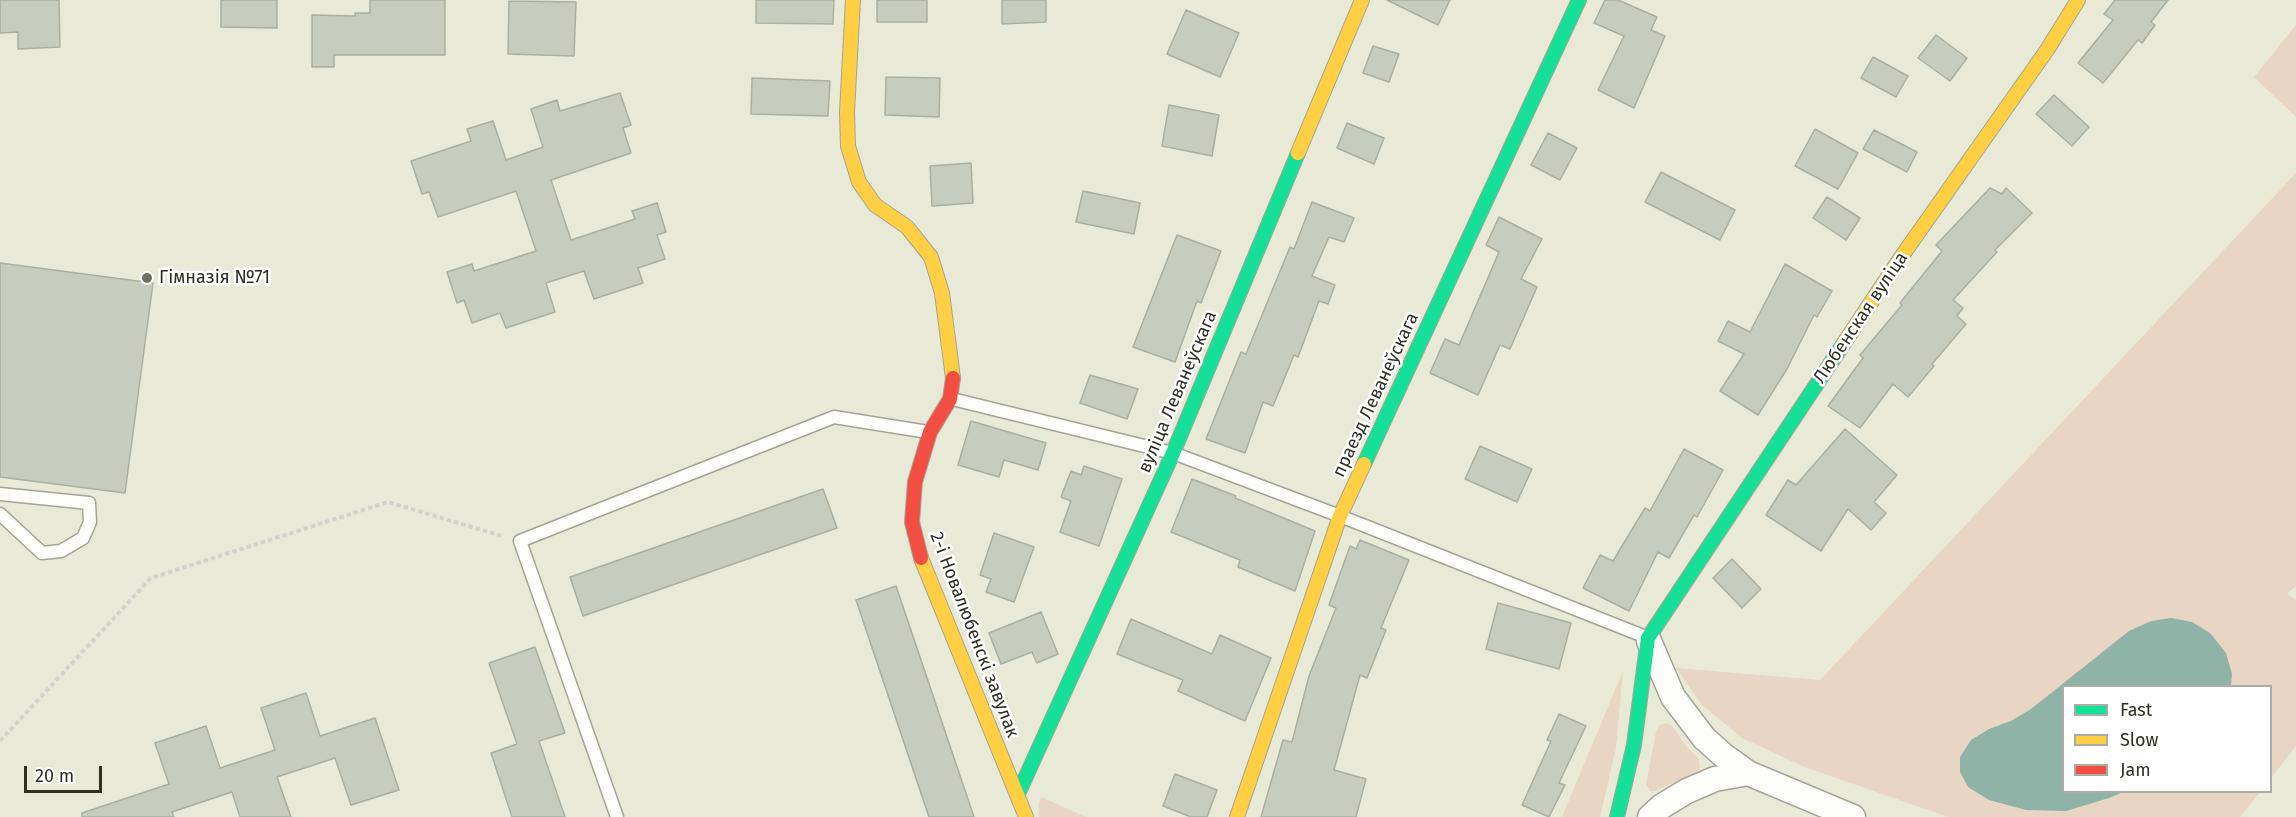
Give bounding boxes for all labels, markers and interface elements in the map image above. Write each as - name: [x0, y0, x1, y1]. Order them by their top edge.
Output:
- street label: Любенская вуліца: [1809, 248, 1913, 388]
- place label: Гімназія №71: [159, 267, 270, 289]
- marker: Гімназія №71: [140, 271, 154, 285]
- street label: вуліца Леванеўскага: [1134, 308, 1222, 476]
- street label: праезд Леванеўскага: [1328, 309, 1424, 481]
- street label: 2-і Новалюбенскі завулак: [925, 529, 1023, 741]
- legend: [2062, 685, 2272, 793]
- text: Fast: [2120, 699, 2152, 721]
- text: Slow: [2120, 729, 2158, 751]
- scale bar: [27, 754, 105, 792]
- text: Jam: [2120, 759, 2151, 781]
- text: 20 m: [35, 765, 74, 787]

